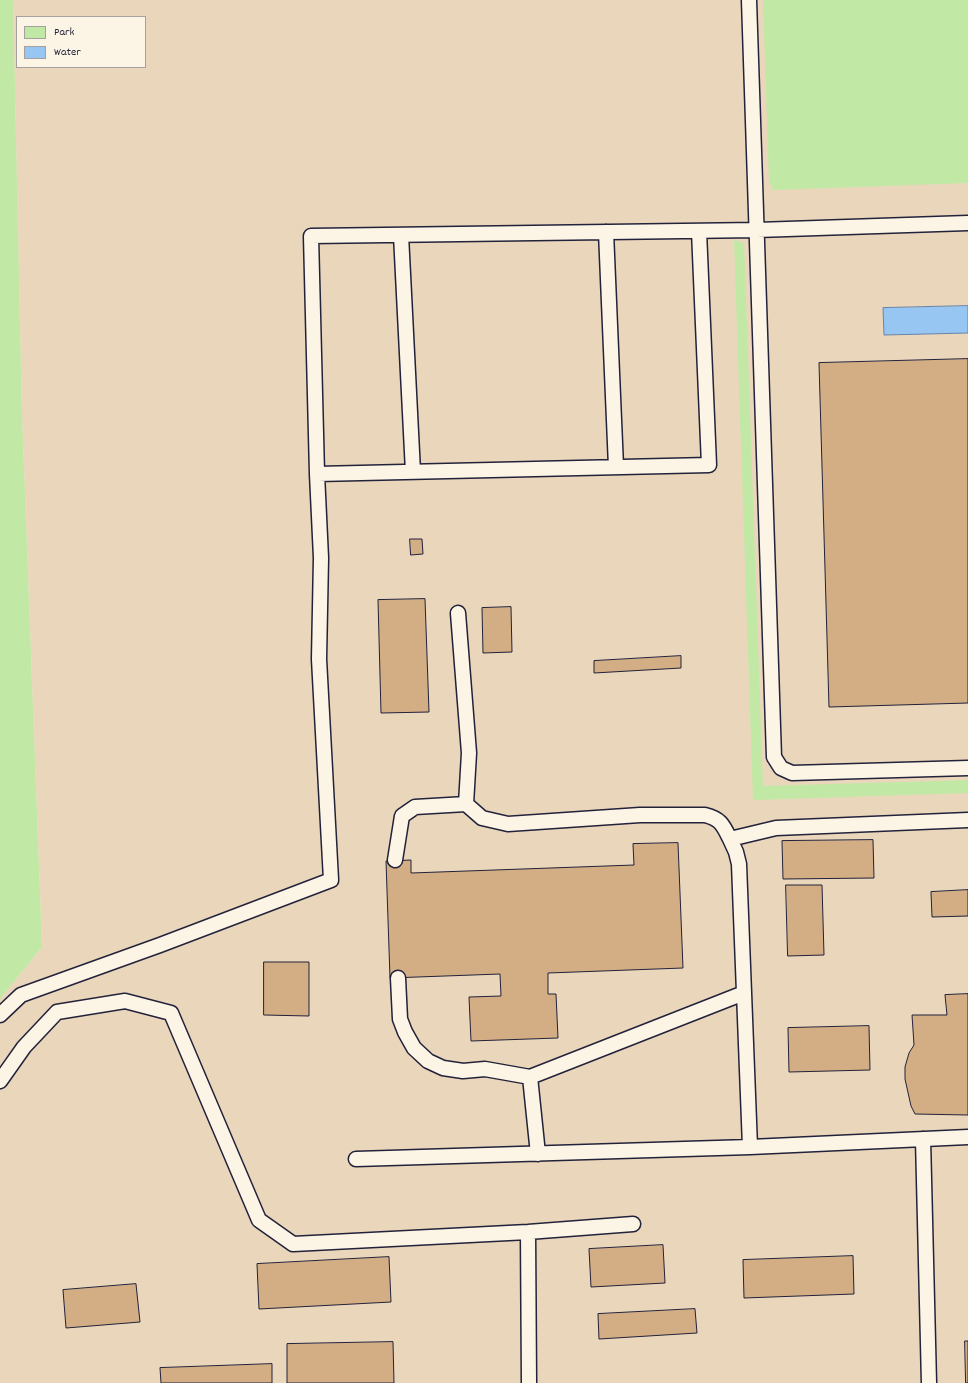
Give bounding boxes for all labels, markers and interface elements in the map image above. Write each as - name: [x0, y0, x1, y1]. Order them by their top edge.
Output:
- legend: [16, 16, 146, 68]
- text: Park: [54, 24, 74, 41]
- text: Water: [54, 44, 81, 61]

